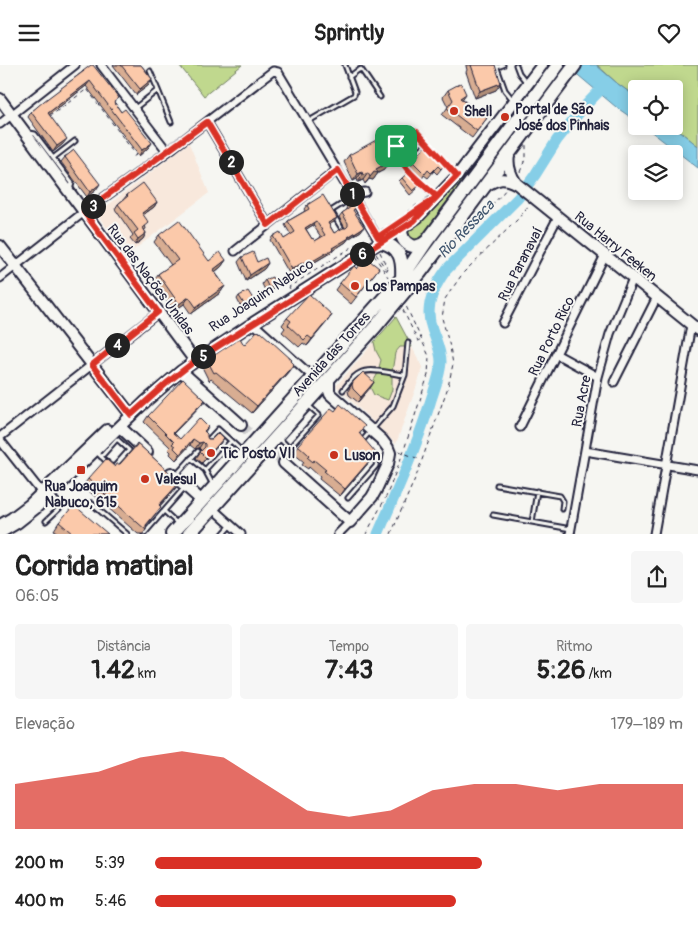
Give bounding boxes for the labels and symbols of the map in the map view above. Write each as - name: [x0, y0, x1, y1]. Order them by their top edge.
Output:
- place label: Portal de São José dos Pinhais: [515, 101, 610, 134]
- place label: Shell: [464, 103, 492, 120]
- marker: Shell: [448, 105, 460, 117]
- marker: Portal de São José dos Pinhais: [499, 111, 511, 123]
- pin: [375, 125, 417, 167]
- pin: 2: [218, 149, 244, 175]
- pin: 1: [340, 181, 364, 207]
- pin: 3: [80, 193, 106, 219]
- water label: Rio Ressaca: [434, 195, 500, 262]
- street label: Rua Harry Feeken: [571, 208, 660, 285]
- street label: Rua das Nações Unidas: [104, 221, 198, 338]
- street label: Rua Paranavaí: [495, 224, 546, 304]
- pin: 6: [350, 241, 374, 267]
- street label: Rua Joaquim Nabuco: [206, 255, 317, 336]
- place label: Los Pampas: [365, 278, 436, 295]
- marker: Los Pampas: [349, 280, 361, 292]
- street label: Rua Porto Rico: [525, 293, 578, 379]
- street label: Avenida das Torres: [289, 308, 374, 400]
- pin: 4: [104, 333, 130, 357]
- pin: 5: [190, 343, 216, 369]
- street label: Rua Acre: [568, 374, 595, 428]
- place label: Tic Posto VII: [220, 445, 295, 462]
- marker: Tic Posto VII: [205, 447, 217, 459]
- place label: Luson: [344, 447, 381, 464]
- marker: Luson: [328, 449, 340, 461]
- marker: Rua Joaquim Nabuco, 615: [75, 464, 87, 476]
- place label: Valesul: [155, 471, 196, 488]
- marker: Valesul: [139, 473, 151, 485]
- place label: Rua Joaquim Nabuco, 615: [44, 478, 118, 511]

